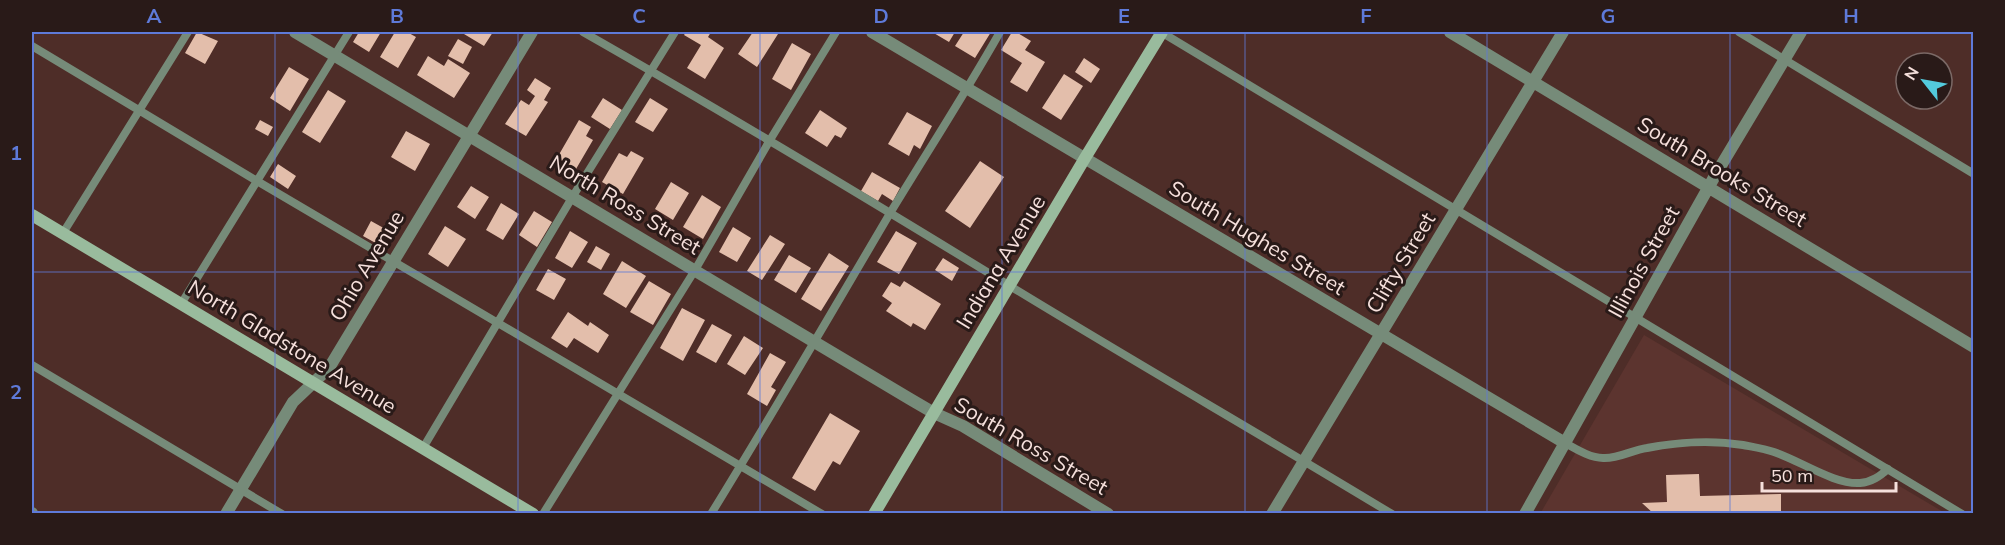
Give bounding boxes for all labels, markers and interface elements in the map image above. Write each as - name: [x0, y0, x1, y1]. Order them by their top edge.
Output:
- text: A: [147, 3, 162, 28]
- text: B: [390, 3, 404, 28]
- text: C: [632, 3, 646, 28]
- text: D: [873, 3, 889, 28]
- text: E: [1118, 3, 1130, 28]
- text: F: [1360, 3, 1372, 28]
- text: G: [1601, 3, 1615, 28]
- text: H: [1843, 3, 1859, 28]
- north arrow: [1894, 51, 1954, 111]
- text: N: [1899, 63, 1923, 84]
- street label: South Brooks Street: [1633, 110, 1812, 232]
- text: 1: [10, 140, 22, 165]
- street label: North Ross Street: [545, 149, 706, 259]
- street label: South Hughes Street: [1165, 174, 1350, 300]
- street label: Indiana Avenue: [950, 190, 1050, 333]
- street label: Illinois Street: [1602, 201, 1684, 322]
- street label: Ohio Avenue: [323, 206, 409, 325]
- street label: Clifty Street: [1360, 207, 1440, 318]
- street label: North Gladstone Avenue: [184, 274, 401, 419]
- text: 2: [10, 379, 22, 404]
- street label: South Ross Street: [950, 391, 1113, 500]
- scale bar: [1762, 455, 1896, 493]
- text: 50 m: [1771, 464, 1813, 487]

